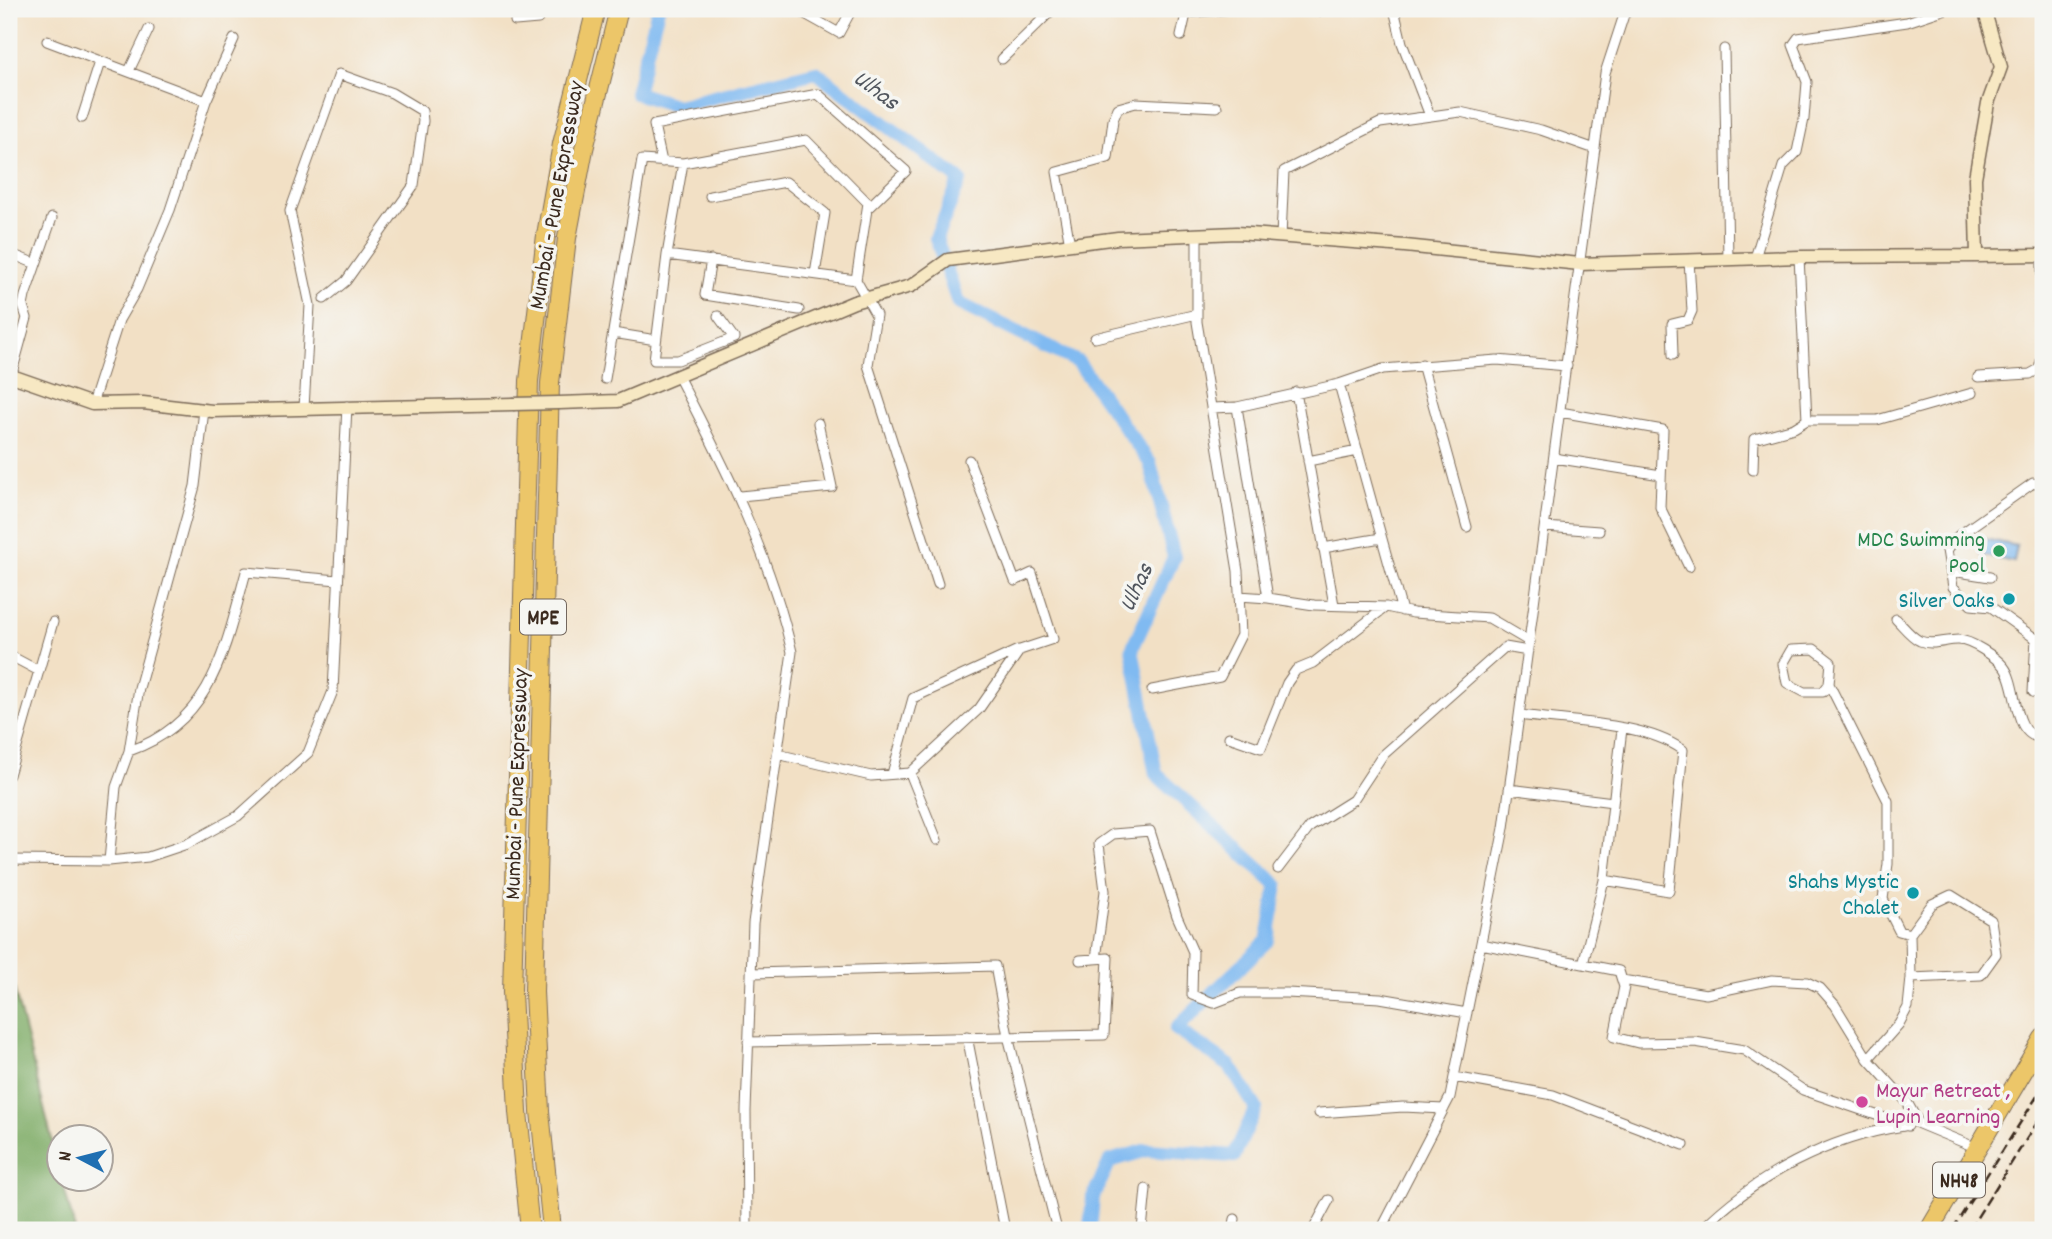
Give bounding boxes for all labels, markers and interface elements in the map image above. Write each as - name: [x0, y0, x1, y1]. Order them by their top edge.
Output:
- water label: Ulhas: [845, 63, 906, 120]
- street label: Mumbai - Pune Expressway: [522, 78, 595, 312]
- place label: MDC Swimming Pool: [1857, 525, 1986, 584]
- marker: MDC Swimming Pool: [1991, 543, 2007, 559]
- water label: Ulhas: [1112, 558, 1164, 618]
- place label: Silver Oaks: [1899, 586, 1995, 619]
- marker: Silver Oaks: [2001, 591, 2017, 607]
- road number: MPE: [520, 600, 566, 634]
- street label: Mumbai - Pune Expressway: [498, 667, 539, 900]
- place label: Shahs Mystic Chalet: [1788, 867, 1899, 926]
- marker: Shahs Mystic Chalet: [1905, 885, 1921, 901]
- place label: Mayur Retreat , Lupin Learning: [1876, 1076, 2011, 1135]
- marker: Mayur Retreat , Lupin Learning: [1854, 1094, 1870, 1110]
- north arrow: [46, 1124, 116, 1194]
- text: N: [53, 1150, 81, 1163]
- road number: NH48: [1933, 1162, 1985, 1198]

